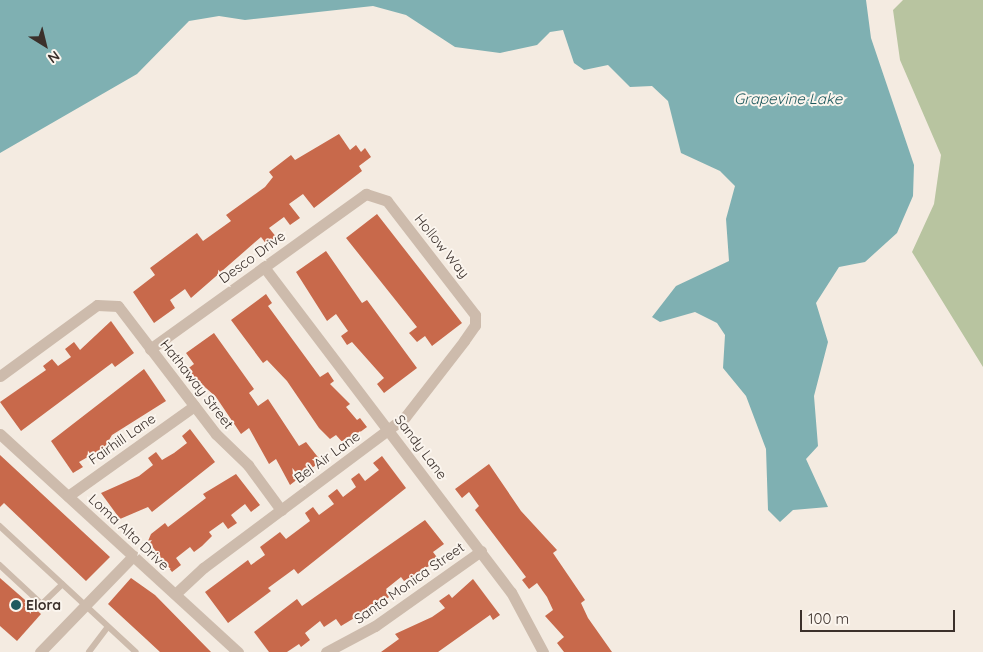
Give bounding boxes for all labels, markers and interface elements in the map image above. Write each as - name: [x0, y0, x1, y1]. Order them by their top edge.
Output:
- north arrow: [20, 20, 70, 70]
- text: N: [44, 47, 63, 67]
- water label: Grapevine Lake: [734, 90, 842, 108]
- street label: Hollow Way: [411, 211, 473, 281]
- street label: Desco Drive: [216, 227, 288, 287]
- street label: Hathaway Street: [157, 336, 237, 432]
- street label: Fairhill Lane: [85, 410, 159, 468]
- street label: Sandy Lane: [391, 411, 451, 483]
- street label: Bel Air Lane: [291, 428, 363, 486]
- street label: Loma Alta Drive: [85, 490, 173, 574]
- street label: Santa Monica Street: [351, 539, 467, 627]
- place label: Elora: [26, 597, 61, 613]
- marker: Elora: [10, 599, 22, 611]
- scale bar: [803, 600, 958, 632]
- text: 100 m: [808, 609, 849, 628]

